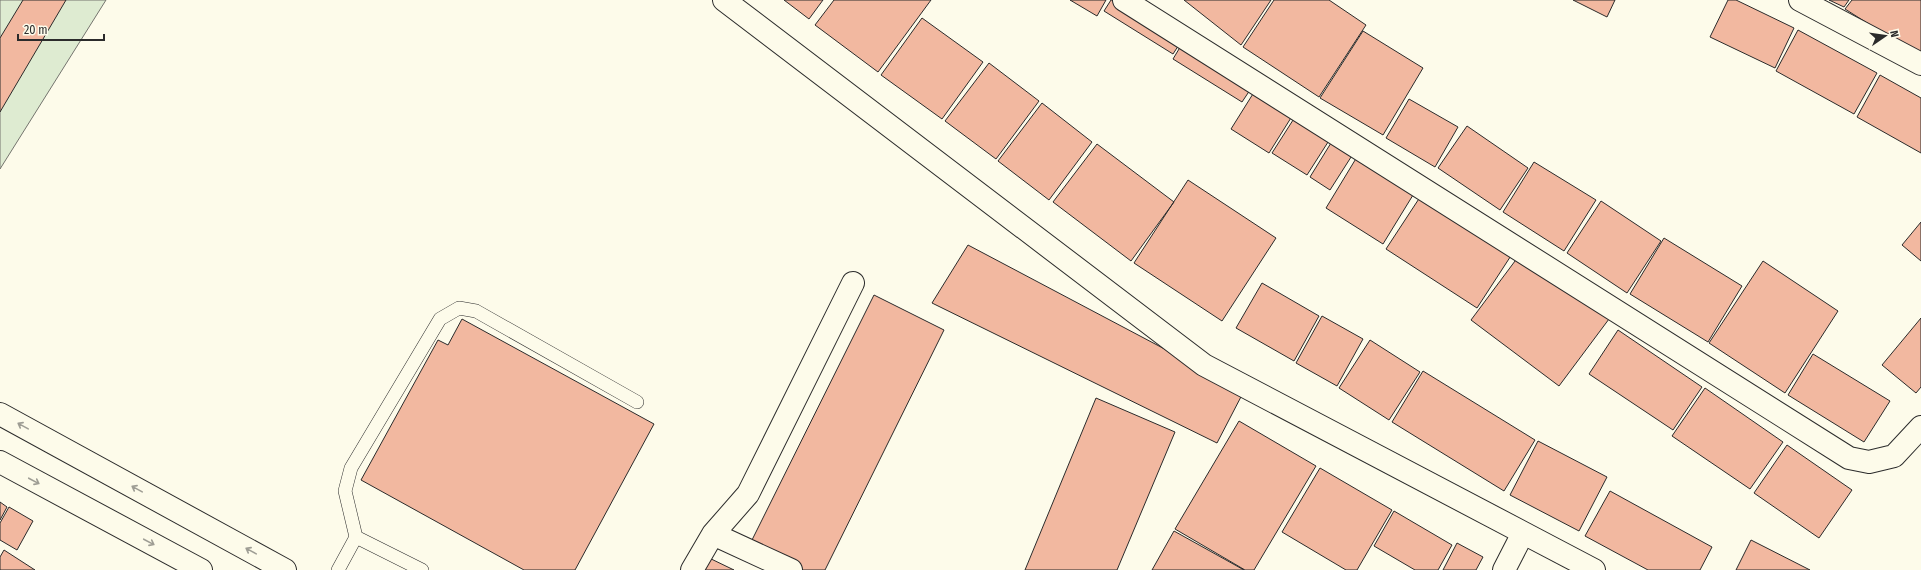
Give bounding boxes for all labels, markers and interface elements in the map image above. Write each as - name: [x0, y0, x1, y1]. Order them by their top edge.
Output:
- scale bar: [18, 16, 104, 42]
- north arrow: [1865, 16, 1905, 56]
- text: 20 m: [24, 23, 48, 37]
- text: N: [1887, 29, 1901, 39]
- one-way arrow: [17, 422, 29, 430]
- one-way arrow: [28, 478, 40, 485]
- one-way arrow: [131, 484, 143, 492]
- one-way arrow: [143, 539, 155, 547]
- one-way arrow: [245, 547, 257, 555]

